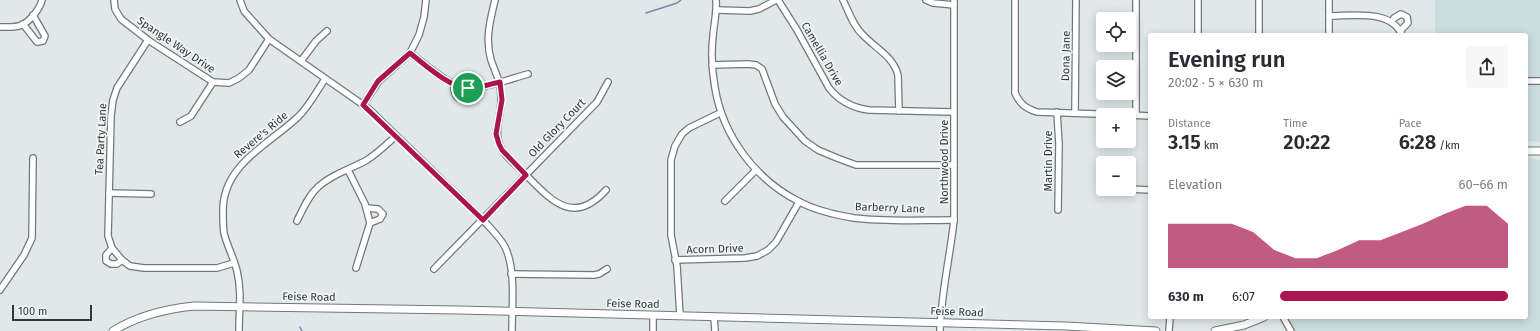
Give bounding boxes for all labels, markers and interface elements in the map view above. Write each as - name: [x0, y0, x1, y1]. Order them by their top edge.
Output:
- map controls: [1096, 12, 1136, 196]
- button: locate: [1096, 12, 1136, 52]
- street label: Spangle Way Drive: [135, 14, 218, 76]
- street label: Camellia Drive: [798, 20, 846, 88]
- street label: Dona Jane: [1059, 31, 1073, 81]
- text: Evening run: [1168, 46, 1285, 73]
- button: share: [1466, 46, 1508, 88]
- button: layers: [1096, 60, 1136, 100]
- pin: [451, 71, 485, 105]
- text: 20:02 · 5 × 630 m: [1168, 75, 1263, 90]
- icon: arrive: [457, 77, 479, 99]
- street label: Old Glory Court: [526, 96, 588, 160]
- street label: Tea Party Lane: [93, 103, 109, 175]
- button: +: [1096, 108, 1136, 148]
- street label: Revere's Ride: [231, 109, 291, 161]
- text: Distance: [1168, 117, 1211, 130]
- text: Time: [1283, 117, 1308, 130]
- text: Pace: [1399, 117, 1421, 130]
- street label: Northwood Drive: [938, 120, 951, 204]
- street label: Martin Drive: [1042, 130, 1055, 192]
- text: 3.15: [1168, 130, 1201, 154]
- text: 20:22: [1283, 130, 1330, 154]
- text: 6:28: [1399, 130, 1436, 154]
- text: km: [1201, 139, 1219, 152]
- text: /km: [1436, 139, 1460, 152]
- button: −: [1096, 156, 1136, 196]
- text: Elevation: [1168, 177, 1222, 192]
- text: 60–66 m: [1459, 177, 1508, 192]
- street label: Barberry Lane: [855, 200, 925, 216]
- street label: Acorn Drive: [686, 242, 744, 256]
- text: 630 m: [1168, 289, 1204, 304]
- text: 6:07: [1232, 289, 1255, 304]
- street label: Feise Road: [282, 290, 336, 304]
- street label: Feise Road: [606, 297, 660, 311]
- scale bar: [12, 303, 92, 322]
- text: 100 m: [18, 305, 47, 318]
- street label: Feise Road: [930, 305, 984, 319]

